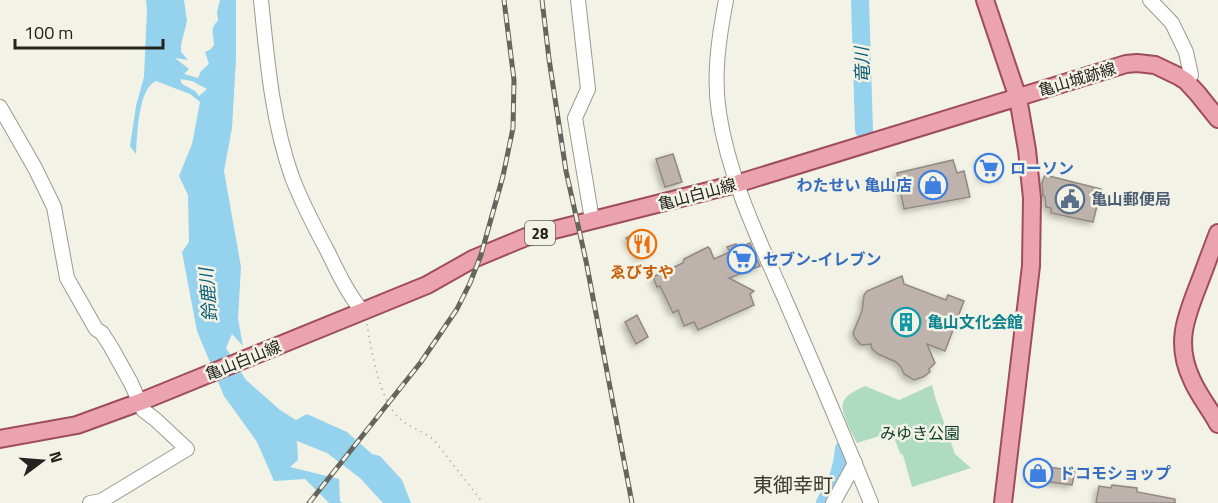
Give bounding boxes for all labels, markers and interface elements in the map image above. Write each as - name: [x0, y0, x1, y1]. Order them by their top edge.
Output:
- scale bar: [15, 12, 164, 50]
- text: 100 m: [24, 19, 73, 46]
- water label: 竜川: [848, 45, 876, 83]
- street label: 亀山城跡線: [1035, 56, 1119, 102]
- supermarket icon: ローソン: [973, 152, 1005, 184]
- place label: ローソン: [1010, 156, 1074, 180]
- shop icon: わたせい 亀山店: [917, 169, 949, 201]
- street label: 亀山白山線: [655, 172, 739, 216]
- place label: わたせい 亀山店: [796, 173, 912, 197]
- public building icon: 亀山郵便局: [1054, 183, 1086, 215]
- place label: 亀山郵便局: [1091, 187, 1171, 211]
- road number: 28: [525, 221, 555, 245]
- restaurant icon: ゑびすや: [626, 228, 658, 260]
- supermarket icon: セブン-イレブン: [726, 243, 758, 275]
- place label: セブン-イレブン: [763, 247, 882, 271]
- place label: ゑびすや: [610, 260, 674, 284]
- water label: 鈴鹿川: [192, 265, 224, 323]
- building icon: 亀山文化会館: [890, 306, 922, 338]
- place label: 亀山文化会館: [927, 310, 1023, 334]
- street label: 亀山白山線: [201, 334, 285, 386]
- park label: みゆき公園: [880, 421, 960, 445]
- north arrow: [12, 431, 72, 491]
- text: N: [43, 448, 69, 466]
- shop icon: ドコモショップ: [1022, 457, 1054, 489]
- place label: ドコモショップ: [1059, 461, 1171, 485]
- district label: 東御幸町: [753, 469, 833, 500]

